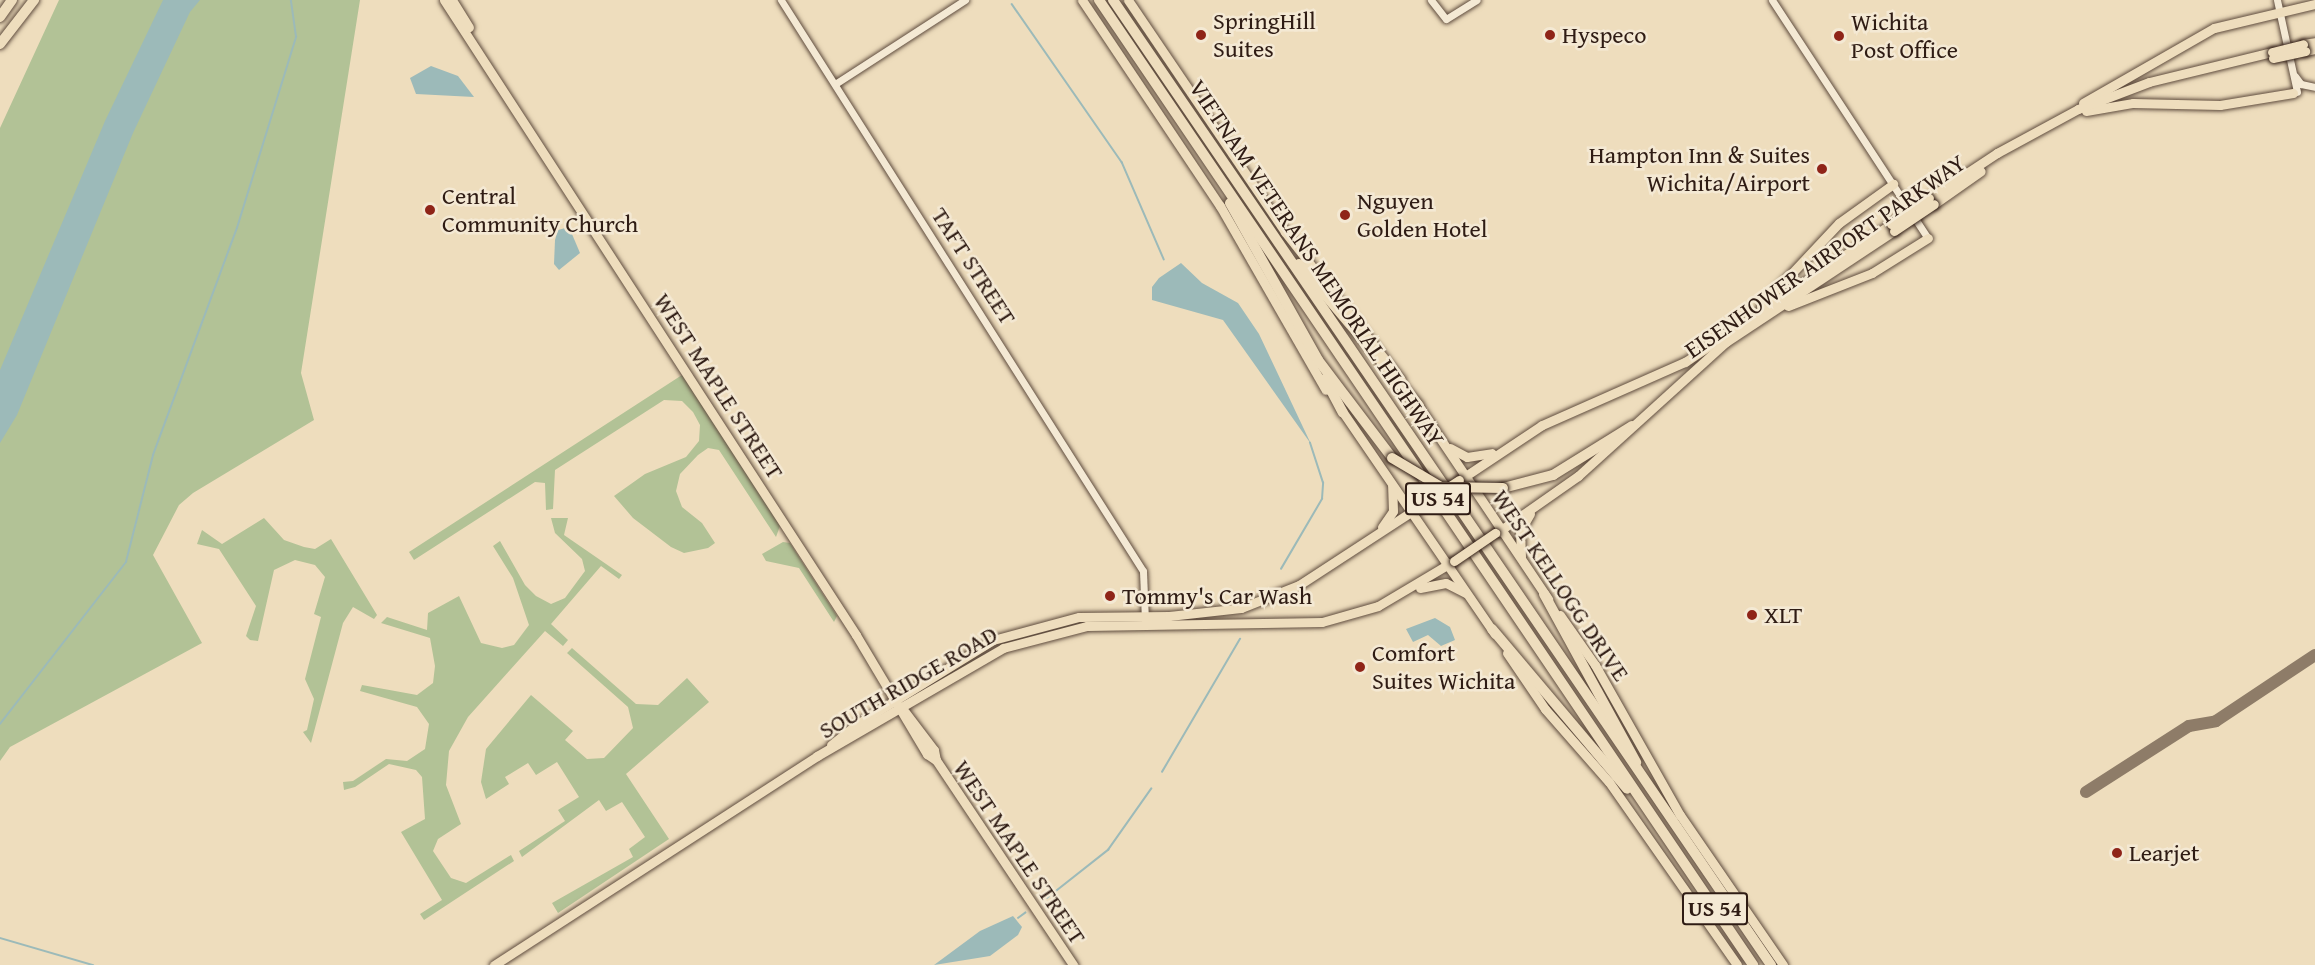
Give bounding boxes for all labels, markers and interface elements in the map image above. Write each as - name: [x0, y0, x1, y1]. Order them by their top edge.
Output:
- place label: SpringHill Suites: [1213, 7, 1316, 63]
- place label: Wichita Post Office: [1851, 8, 1958, 64]
- place label: Hyspeco: [1562, 21, 1647, 49]
- marker: SpringHill Suites: [1194, 28, 1208, 42]
- marker: Hyspeco: [1543, 28, 1557, 42]
- marker: Wichita Post Office: [1832, 29, 1846, 43]
- street label: VIETNAM VETERANS MEMORIAL HIGHWAY: [1183, 74, 1451, 452]
- place label: Hampton Inn & Suites Wichita/Airport: [1589, 141, 1810, 197]
- street label: EISENHOWER AIRPORT PARKWAY: [1679, 148, 1971, 364]
- marker: Hampton Inn & Suites Wichita/Airport: [1815, 162, 1829, 176]
- place label: Central Community Church: [442, 182, 638, 238]
- place label: Nguyen Golden Hotel: [1357, 187, 1488, 243]
- street label: TAFT STREET: [925, 202, 1023, 330]
- marker: Central Community Church: [423, 203, 437, 217]
- marker: Nguyen Golden Hotel: [1338, 208, 1352, 222]
- street label: WEST MAPLE STREET: [648, 288, 790, 484]
- road number: US 54: [1404, 480, 1472, 518]
- street label: WEST KELLOGG DRIVE: [1486, 484, 1636, 686]
- place label: Tommy's Car Wash: [1122, 582, 1312, 610]
- marker: Tommy's Car Wash: [1103, 589, 1117, 603]
- place label: XLT: [1764, 601, 1803, 629]
- marker: XLT: [1745, 608, 1759, 622]
- street label: SOUTH RIDGE ROAD: [814, 619, 1002, 745]
- place label: Comfort Suites Wichita: [1372, 639, 1515, 695]
- marker: Comfort Suites Wichita: [1353, 660, 1367, 674]
- street label: WEST MAPLE STREET: [948, 754, 1092, 950]
- place label: Learjet: [2129, 839, 2199, 867]
- marker: Learjet: [2110, 846, 2124, 860]
- road number: US 54: [1680, 890, 1750, 928]

